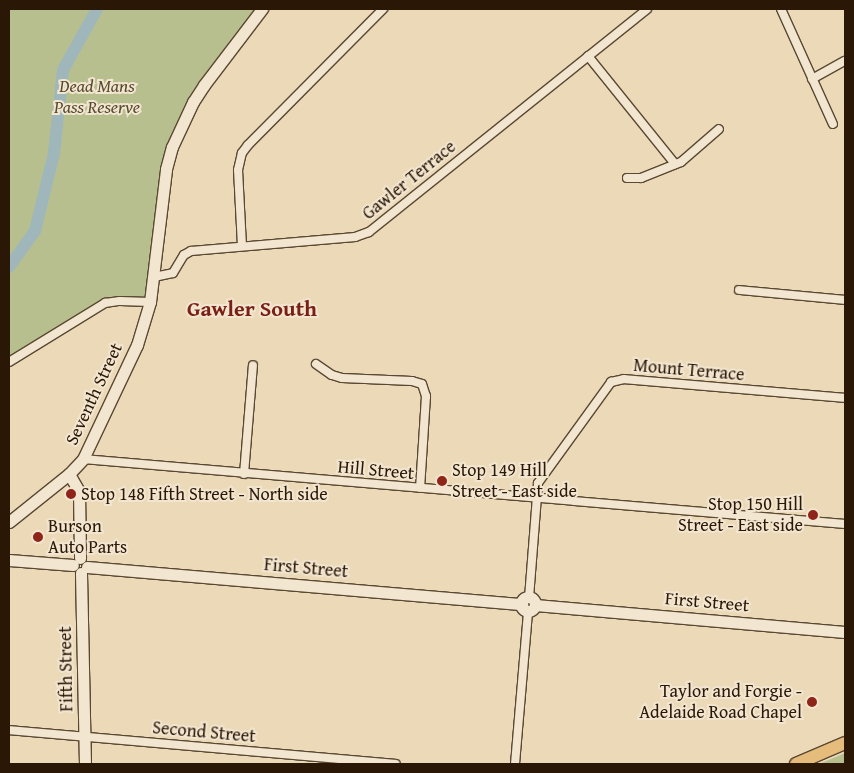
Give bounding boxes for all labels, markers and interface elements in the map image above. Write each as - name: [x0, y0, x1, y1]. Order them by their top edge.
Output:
- park label: Dead Mans Pass Reserve: [54, 76, 140, 118]
- street label: Gawler Terrace: [358, 136, 460, 224]
- district label: Gawler South: [187, 296, 317, 322]
- street label: Seventh Street: [61, 339, 127, 449]
- street label: Mount Terrace: [633, 354, 745, 386]
- street label: Hill Street: [337, 456, 415, 484]
- place label: Stop 149 Hill Street - East side: [452, 460, 577, 502]
- marker: Stop 149 Hill Street - East side: [436, 475, 448, 487]
- place label: Stop 148 Fifth Street - North side: [81, 483, 328, 505]
- marker: Stop 148 Fifth Street - North side: [65, 488, 77, 500]
- place label: Stop 150 Hill Street - East side: [678, 494, 803, 536]
- marker: Stop 150 Hill Street - East side: [807, 509, 819, 521]
- place label: Burson Auto Parts: [48, 516, 127, 558]
- marker: Burson Auto Parts: [32, 531, 44, 543]
- street label: First Street: [263, 554, 349, 582]
- street label: First Street: [664, 588, 750, 616]
- street label: Fifth Street: [54, 626, 78, 712]
- place label: Taylor and Forgie - Adelaide Road Chapel: [639, 681, 802, 724]
- marker: Taylor and Forgie - Adelaide Road Chapel: [806, 696, 818, 708]
- street label: Second Street: [151, 717, 257, 747]

